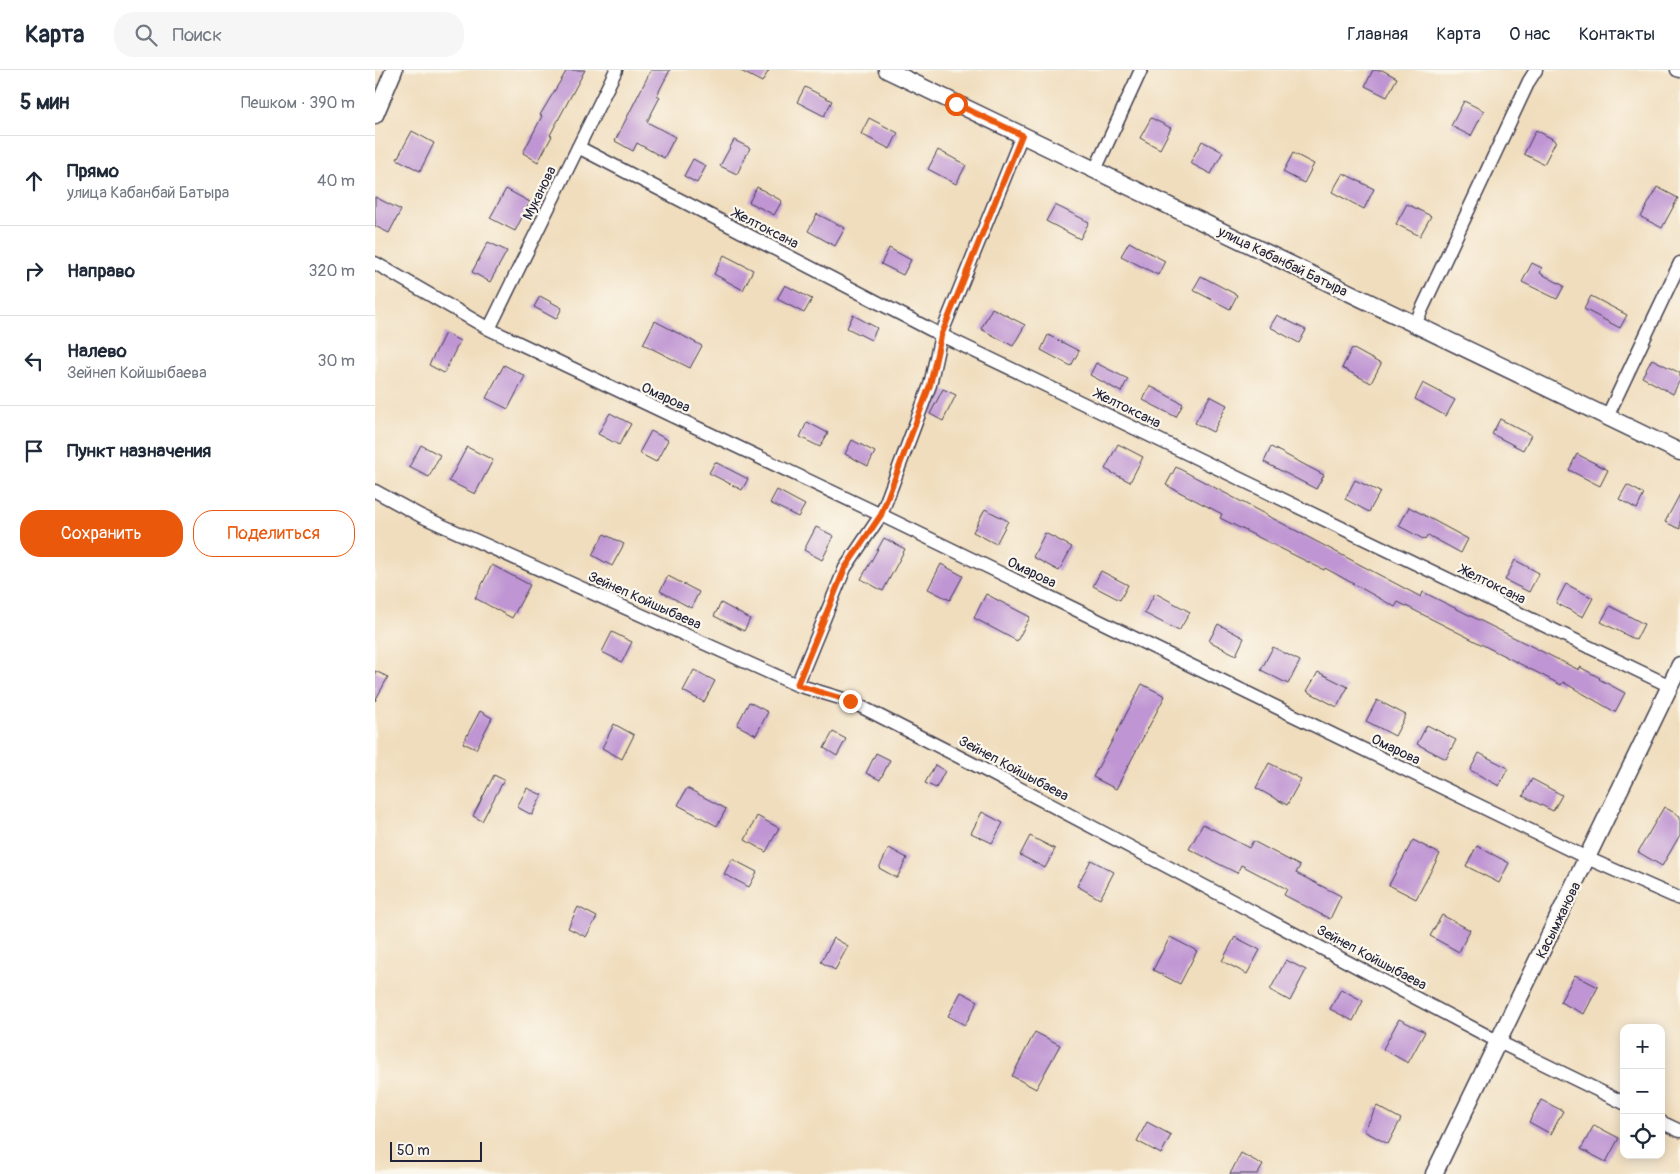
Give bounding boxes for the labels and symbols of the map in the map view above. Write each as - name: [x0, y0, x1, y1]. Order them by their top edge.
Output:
- route start: [945, 93, 968, 116]
- street label: Муканова: [519, 164, 560, 223]
- street label: Желтоксана: [728, 204, 802, 252]
- street label: улица Кабанбай Батыра: [1214, 222, 1350, 300]
- street label: Омарова: [639, 379, 693, 416]
- street label: Желтоксана: [1090, 384, 1164, 432]
- street label: Омарова: [1005, 553, 1059, 592]
- street label: Желтоксана: [1455, 560, 1529, 608]
- street label: Зейнеп Койшыбаева: [586, 568, 704, 633]
- route end: [839, 690, 862, 713]
- street label: Омарова: [1369, 730, 1423, 769]
- street label: Зейнеп Койшыбаева: [956, 732, 1072, 805]
- street label: Касымжанова: [1533, 879, 1584, 961]
- street label: Зейнеп Койшыбаева: [1314, 921, 1430, 994]
- scale bar: [390, 1139, 483, 1162]

